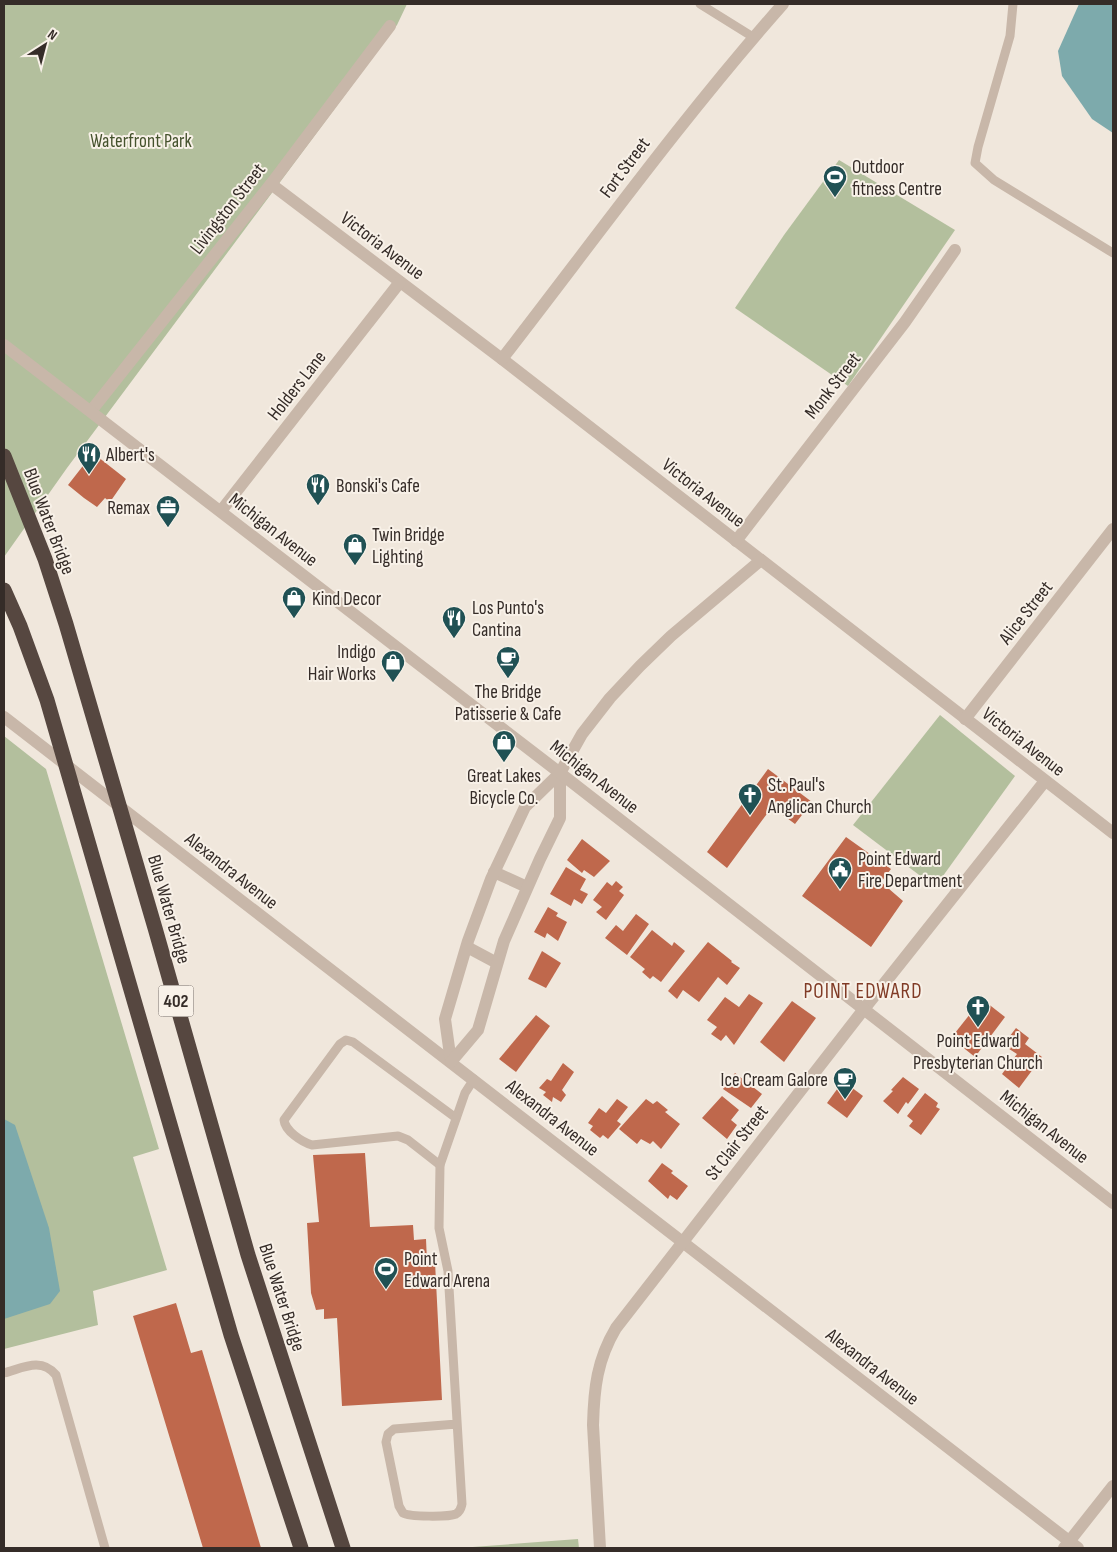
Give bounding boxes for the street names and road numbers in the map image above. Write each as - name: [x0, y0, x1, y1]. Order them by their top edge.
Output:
- street label: Fort Street: [595, 133, 655, 203]
- street label: Livingston Street: [186, 159, 271, 259]
- street label: Victoria Avenue: [336, 207, 429, 285]
- street label: Holders Lane: [263, 347, 331, 425]
- street label: Monk Street: [800, 348, 866, 424]
- street label: Victoria Avenue: [657, 454, 749, 533]
- street label: Blue Water Bridge: [18, 465, 79, 578]
- street label: Michigan Avenue: [224, 488, 322, 572]
- street label: Alice Street: [994, 576, 1058, 650]
- street label: Victoria Avenue: [977, 703, 1069, 782]
- street label: Michigan Avenue: [545, 735, 643, 819]
- street label: Alexandra Avenue: [179, 827, 282, 915]
- street label: Blue Water Bridge: [142, 852, 195, 966]
- road number: 402: [158, 986, 194, 1016]
- street label: Alexandra Avenue: [500, 1074, 603, 1162]
- street label: Michigan Avenue: [995, 1085, 1093, 1169]
- street label: St Clair Street: [701, 1101, 774, 1185]
- street label: Blue Water Bridge: [253, 1241, 310, 1354]
- street label: Alexandra Avenue: [820, 1323, 923, 1411]

